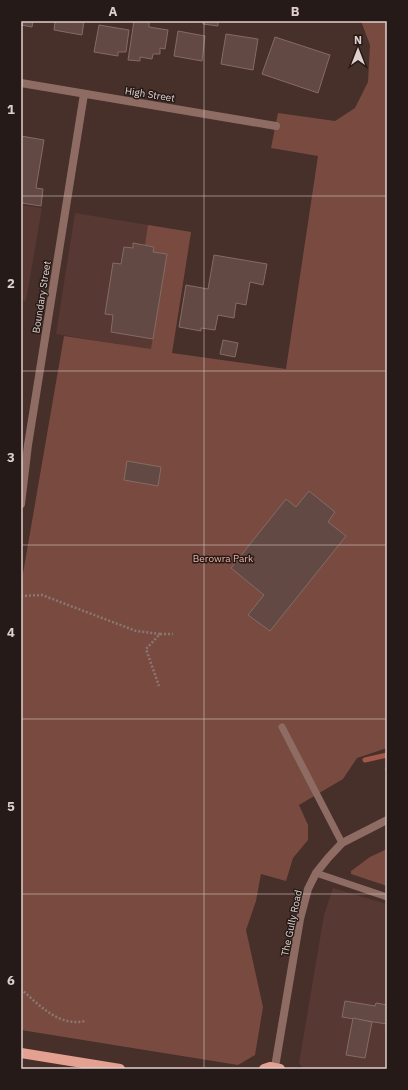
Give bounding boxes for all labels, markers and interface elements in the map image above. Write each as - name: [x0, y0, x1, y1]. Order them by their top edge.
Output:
- text: A: [109, 3, 118, 20]
- text: B: [291, 3, 300, 20]
- north arrow: [338, 30, 378, 70]
- text: N: [354, 33, 362, 47]
- street label: High Street: [124, 84, 176, 105]
- text: 1: [7, 101, 15, 118]
- street label: Boundary Street: [29, 259, 54, 334]
- text: 2: [7, 275, 15, 292]
- text: 3: [7, 449, 15, 466]
- park label: Berowra Park: [193, 552, 254, 565]
- text: 4: [7, 624, 15, 641]
- text: 5: [7, 798, 15, 815]
- street label: The Gully Road: [278, 889, 305, 957]
- text: 6: [7, 972, 15, 989]

